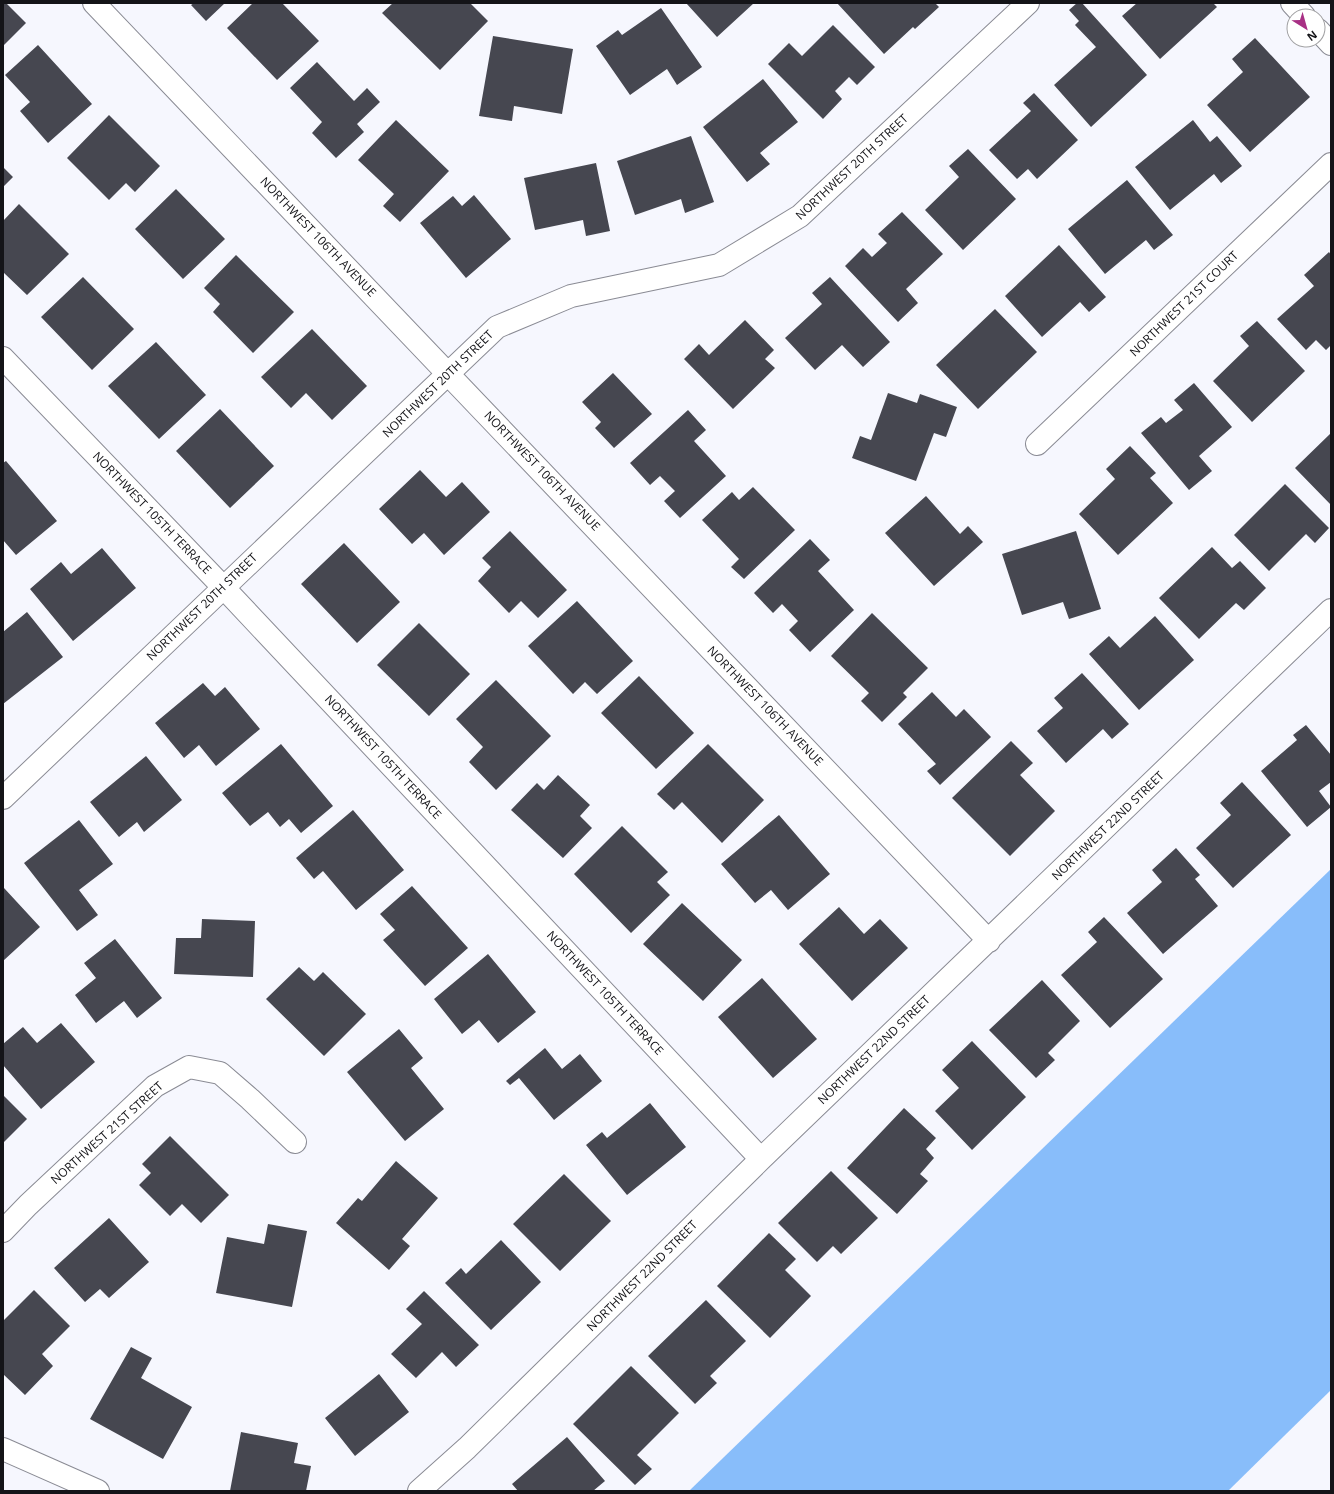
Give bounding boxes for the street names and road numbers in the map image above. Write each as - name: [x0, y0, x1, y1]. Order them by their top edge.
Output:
- street label: NORTHWEST 20TH STREET: [792, 110, 912, 223]
- street label: NORTHWEST 106TH AVENUE: [257, 173, 380, 300]
- street label: NORTHWEST 21ST COURT: [1126, 247, 1242, 360]
- street label: NORTHWEST 20TH STREET: [378, 326, 497, 441]
- street label: NORTHWEST 106TH AVENUE: [481, 407, 604, 534]
- street label: NORTHWEST 105TH TERRACE: [89, 448, 216, 578]
- street label: NORTHWEST 20TH STREET: [142, 549, 261, 664]
- street label: NORTHWEST 106TH AVENUE: [704, 642, 827, 769]
- street label: NORTHWEST 105TH TERRACE: [321, 691, 446, 823]
- street label: NORTHWEST 22ND STREET: [1048, 767, 1168, 884]
- street label: NORTHWEST 105TH TERRACE: [543, 927, 668, 1059]
- street label: NORTHWEST 22ND STREET: [814, 991, 934, 1108]
- street label: NORTHWEST 21ST STREET: [47, 1077, 167, 1188]
- street label: NORTHWEST 22ND STREET: [582, 1216, 701, 1335]

